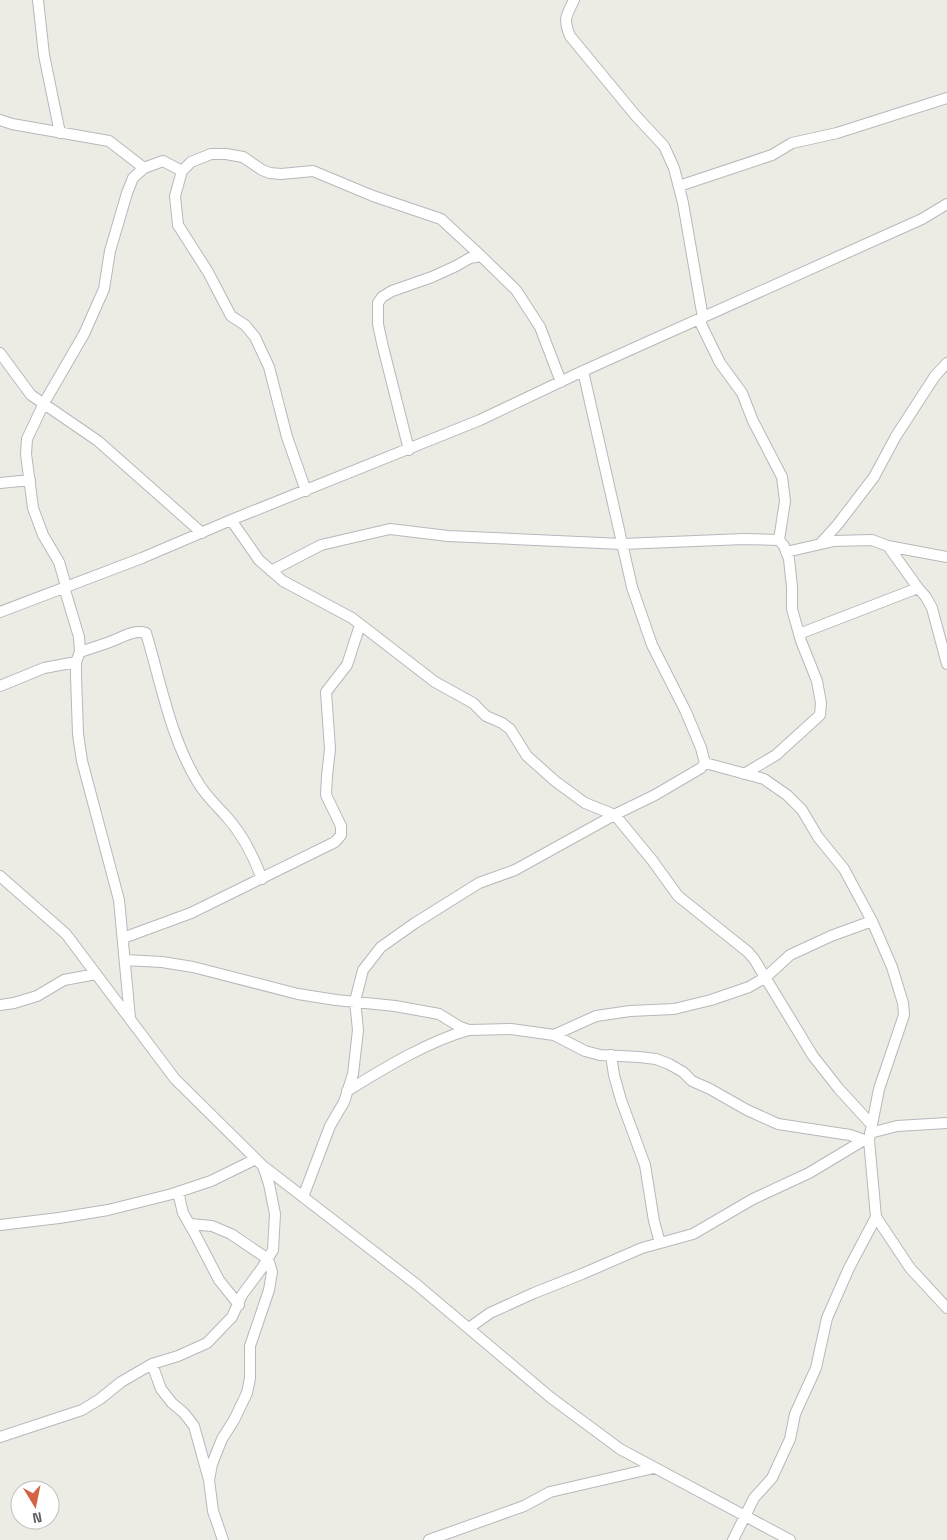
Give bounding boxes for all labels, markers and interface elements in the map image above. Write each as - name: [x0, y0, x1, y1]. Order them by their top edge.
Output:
- north arrow: [10, 1480, 60, 1530]
- text: N: [31, 1508, 43, 1527]

